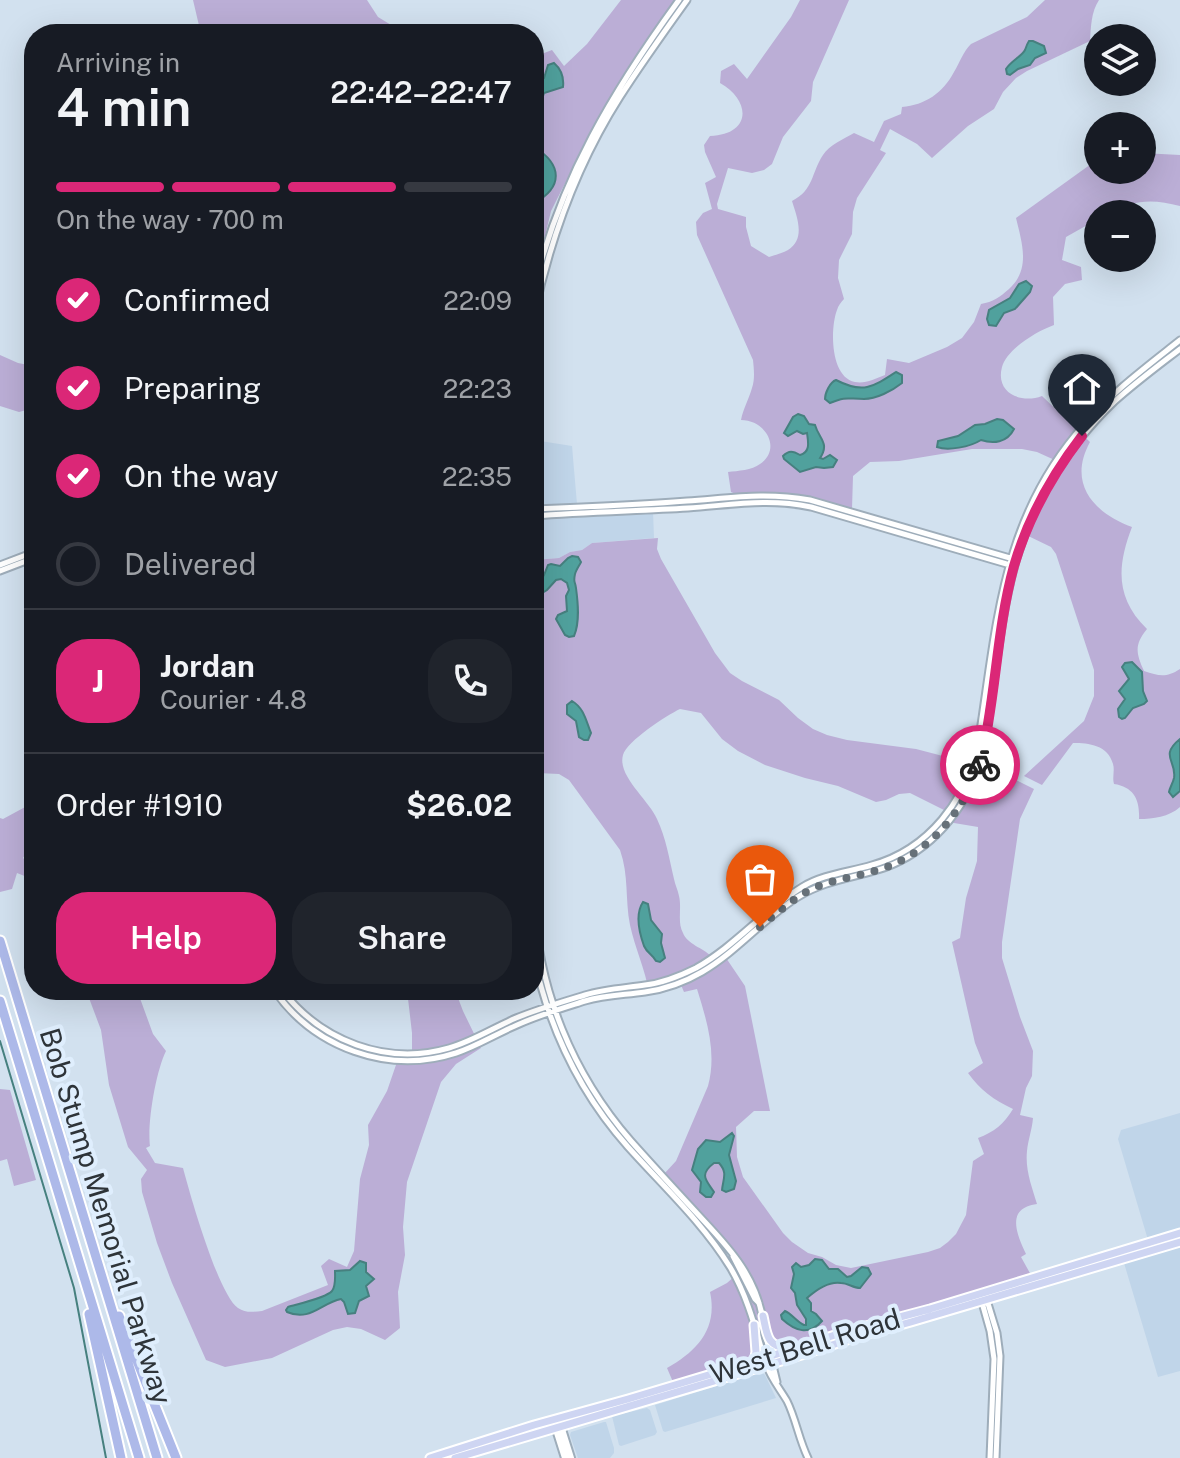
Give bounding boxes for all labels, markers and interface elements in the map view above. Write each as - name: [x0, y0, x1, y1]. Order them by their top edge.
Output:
- map controls: [1084, 24, 1156, 272]
- button: layers: [1084, 24, 1156, 96]
- text: Arriving in: [56, 47, 180, 78]
- text: 22:42–22:47: [330, 74, 512, 110]
- text: 4 min: [56, 77, 192, 138]
- button: +: [1084, 112, 1156, 184]
- button: −: [1084, 200, 1156, 272]
- text: On the way · 700 m: [56, 204, 284, 235]
- icon: check: [56, 278, 100, 322]
- text: Confirmed: [124, 282, 270, 318]
- text: 22:09: [443, 285, 512, 316]
- pin: [1048, 354, 1116, 436]
- icon: check: [56, 366, 100, 410]
- icon: home: [1060, 366, 1104, 410]
- text: Preparing: [124, 370, 261, 406]
- text: 22:23: [443, 373, 512, 404]
- icon: check: [56, 454, 100, 498]
- text: On the way: [124, 458, 278, 494]
- text: 22:35: [442, 461, 512, 492]
- text: Delivered: [124, 546, 256, 582]
- button: phone: [428, 639, 512, 723]
- text: Jordan: [160, 648, 255, 684]
- text: J: [92, 663, 104, 699]
- text: Courier · 4.8: [160, 684, 307, 715]
- courier: [940, 725, 1020, 805]
- icon: bike: [958, 743, 1002, 787]
- text: Order #1910: [56, 787, 223, 823]
- text: $26.02: [406, 787, 512, 823]
- pin: [726, 845, 794, 927]
- icon: bag: [738, 857, 782, 901]
- button: Help: [56, 892, 276, 984]
- button: Share: [292, 892, 512, 984]
- street label: Bob Stump Memorial Parkway: [33, 1024, 180, 1408]
- street label: West Bell Road: [706, 1301, 904, 1390]

